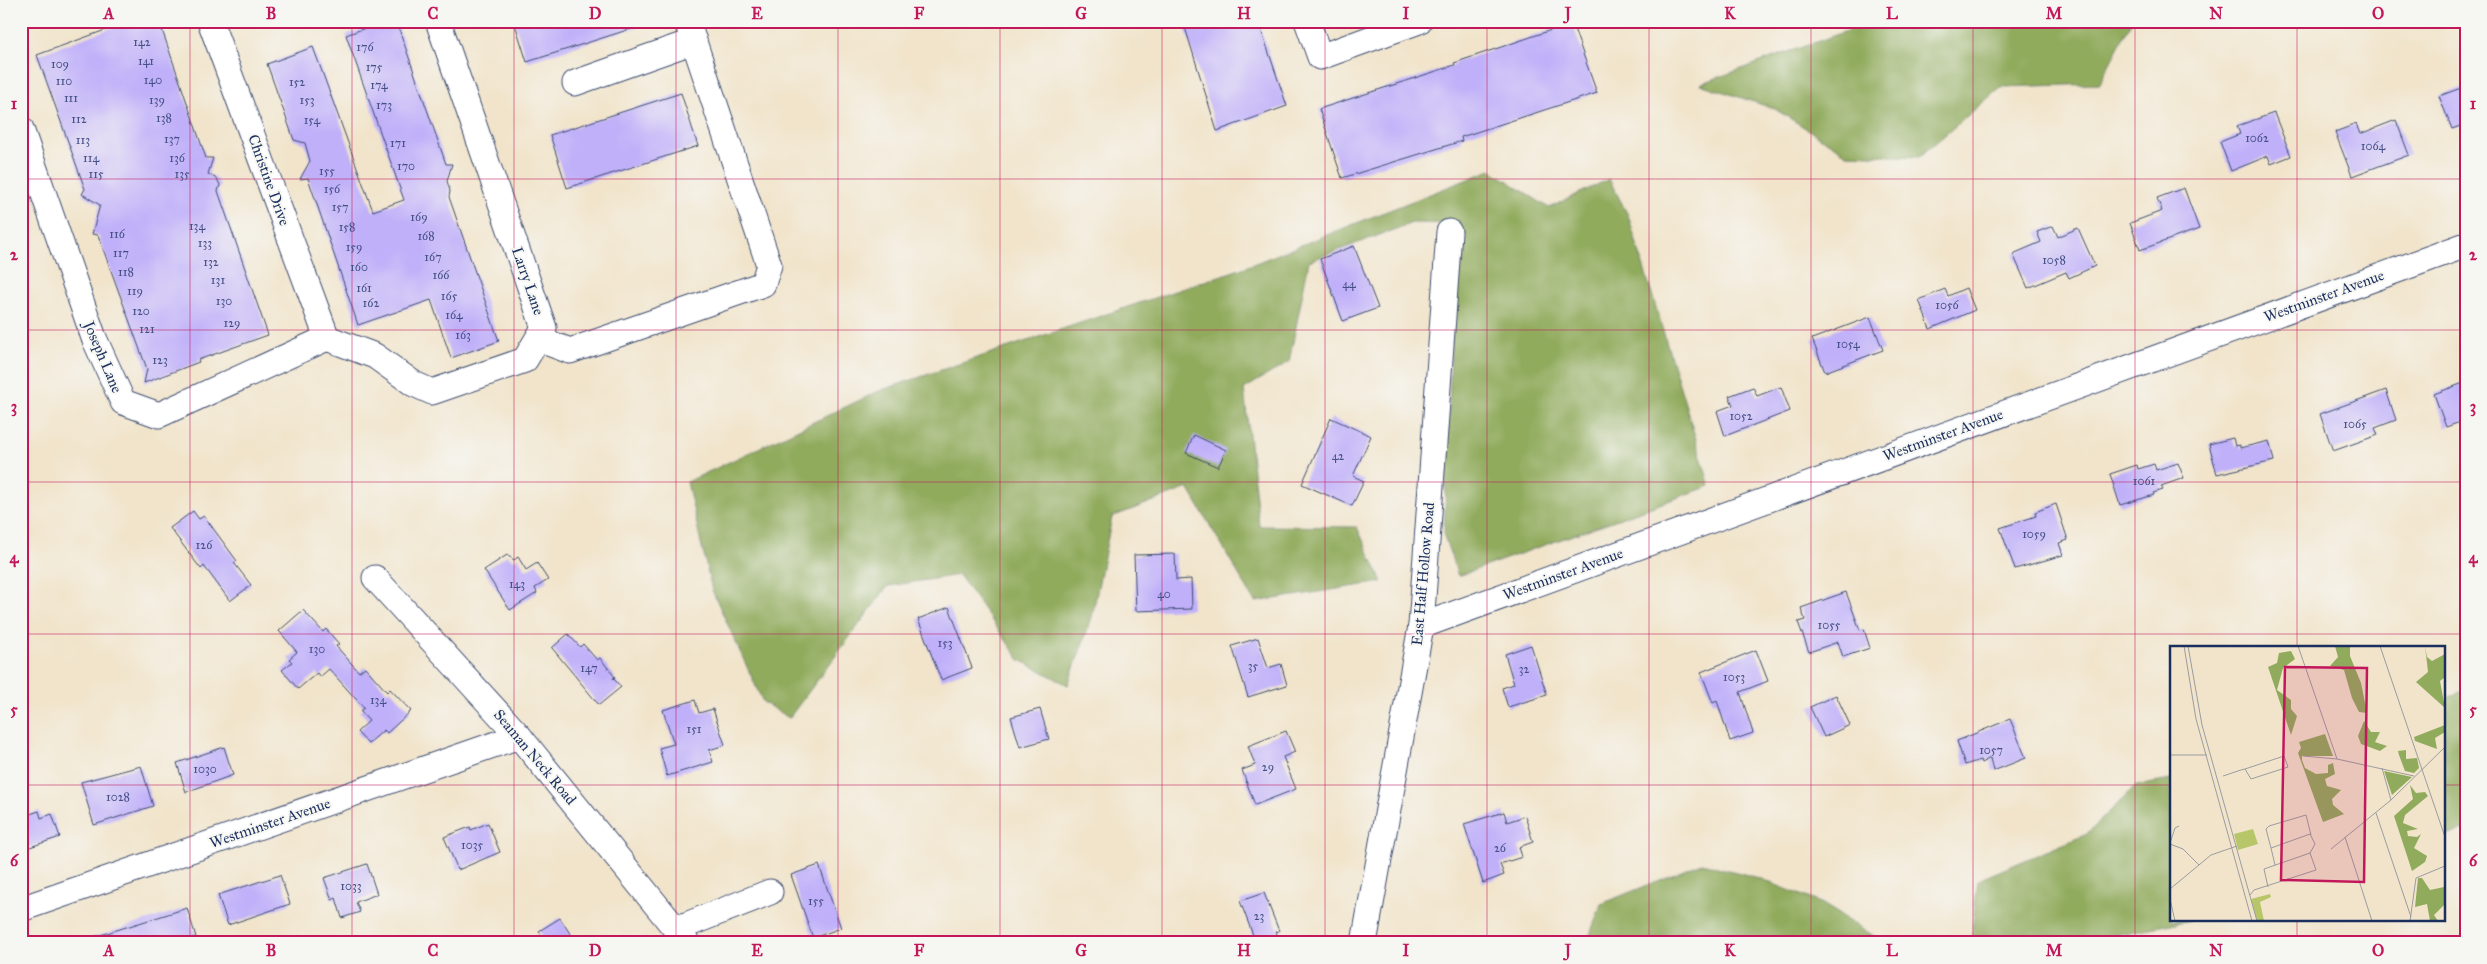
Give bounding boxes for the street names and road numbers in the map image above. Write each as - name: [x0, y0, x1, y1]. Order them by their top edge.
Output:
- street label: Christine Drive: [244, 132, 294, 228]
- street label: Larry Lane: [508, 245, 548, 317]
- street label: Westminster Avenue: [2262, 266, 2386, 326]
- street label: Joseph Lane: [78, 317, 126, 396]
- street label: Westminster Avenue: [1881, 405, 2005, 465]
- street label: East Half Hollow Road: [1408, 501, 1438, 646]
- street label: Westminster Avenue: [1501, 544, 1625, 604]
- street label: Seaman Neck Road: [490, 706, 580, 809]
- street label: Westminster Avenue: [207, 794, 333, 852]

